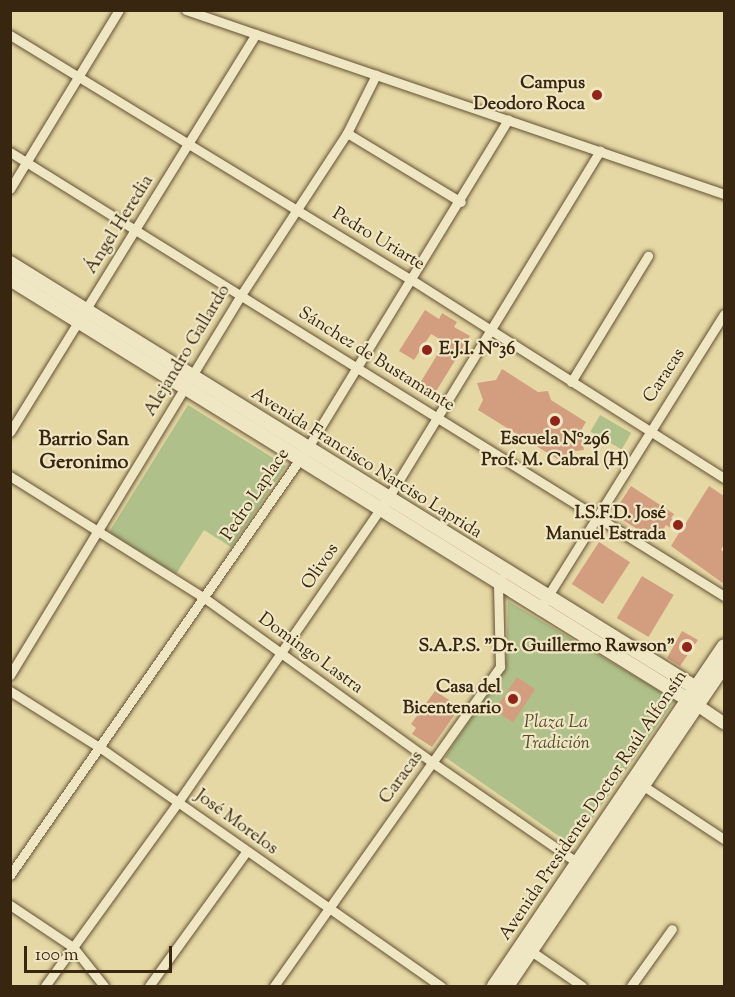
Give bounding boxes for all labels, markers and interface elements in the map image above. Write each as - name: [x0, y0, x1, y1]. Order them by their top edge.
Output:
- place label: Campus Deodoro Roca: [474, 74, 585, 116]
- marker: Campus Deodoro Roca: [590, 88, 604, 102]
- street label: Ángel Heredia: [81, 172, 159, 278]
- street label: Pedro Uriarte: [328, 204, 428, 276]
- street label: Alejandro Gallardo: [140, 281, 236, 421]
- street label: Sánchez de Bustamante: [294, 303, 458, 417]
- place label: E.J.I. Nº36: [439, 339, 515, 361]
- marker: E.J.I. Nº36: [420, 343, 434, 357]
- street label: Caracas: [639, 345, 691, 407]
- street label: Avenida Francisco Narciso Laprida: [246, 384, 486, 544]
- marker: Escuela Nº296 Prof. M. Cabral (H): [548, 414, 562, 428]
- district label: Barrio San Geronimo: [39, 428, 129, 475]
- place label: Escuela Nº296 Prof. M. Cabral (H): [481, 430, 629, 472]
- street label: Pedro Laplace: [217, 445, 295, 545]
- place label: I.S.F.D. José Manuel Estrada: [546, 504, 666, 546]
- marker: I.S.F.D. José Manuel Estrada: [671, 518, 685, 532]
- street label: Olivos: [298, 540, 344, 594]
- street label: Domingo Lastra: [253, 609, 367, 699]
- place label: S.A.P.S. "Dr. Guillermo Rawson": [419, 636, 675, 658]
- marker: S.A.P.S. "Dr. Guillermo Rawson": [680, 640, 694, 654]
- street label: Avenida Presidente Doctor Raúl Alfonsín: [495, 667, 693, 945]
- place label: Casa del Bicentenario: [403, 678, 501, 720]
- marker: Casa del Bicentenario: [506, 692, 520, 706]
- park label: Plaza La Tradición: [522, 713, 590, 756]
- street label: Caracas: [375, 747, 429, 809]
- street label: José Morelos: [190, 786, 282, 860]
- scale bar: [27, 934, 176, 972]
- text: 100 m: [35, 943, 79, 969]

